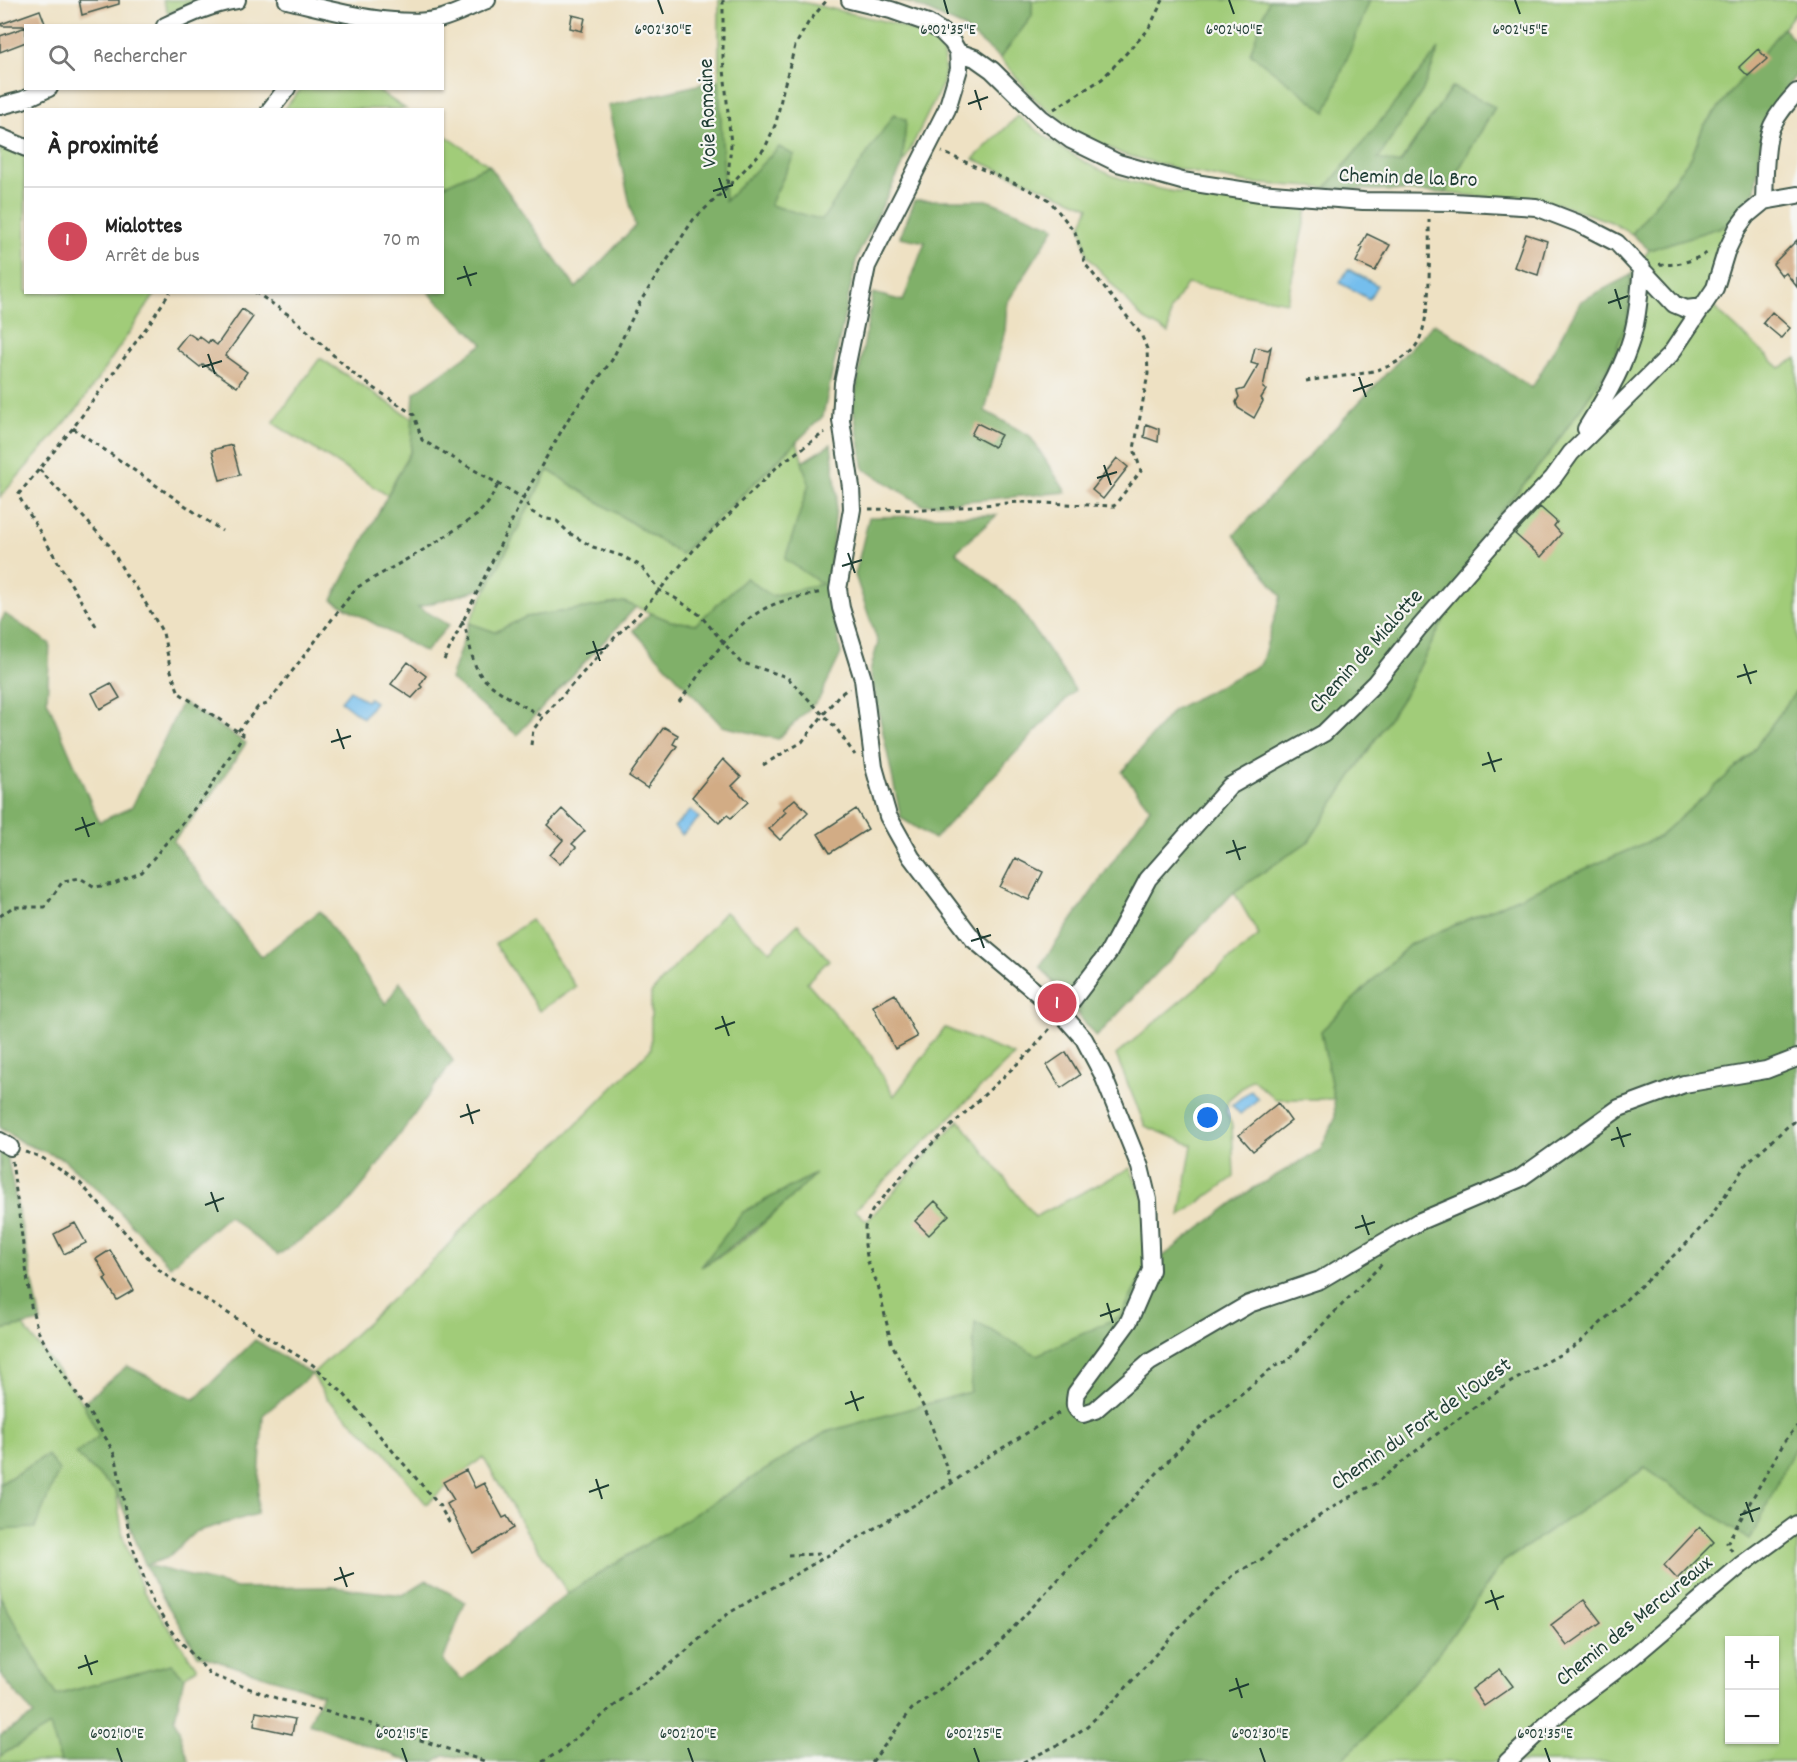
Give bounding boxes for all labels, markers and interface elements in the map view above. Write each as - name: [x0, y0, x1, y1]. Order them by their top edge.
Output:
- text: 6°02'30"E: [635, 20, 692, 42]
- text: 6°02'35"E: [920, 20, 976, 42]
- text: 6°02'40"E: [1206, 20, 1262, 42]
- text: 6°02'45"E: [1492, 20, 1548, 42]
- search box: [24, 24, 444, 90]
- icon: search: [45, 41, 78, 74]
- text: Rechercher: [93, 42, 187, 73]
- street label: Voie Romaine: [692, 58, 726, 168]
- text: À proximité: [48, 129, 158, 166]
- street label: Chemin de la Bro: [1338, 161, 1478, 197]
- text: Mialottes: [105, 212, 182, 243]
- text: 1: [65, 227, 70, 255]
- text: 70 m: [383, 227, 420, 255]
- text: Arrêt de bus: [105, 243, 200, 271]
- street label: Chemin de Mialotte: [1303, 583, 1431, 721]
- pin: 1: [1038, 980, 1076, 1026]
- your location: [1193, 1103, 1222, 1132]
- street label: Chemin du Fort de l'Ouest: [1325, 1351, 1519, 1499]
- street label: Chemin des Mercureaux: [1550, 1549, 1720, 1695]
- map controls: [1725, 1636, 1779, 1744]
- button: +: [1725, 1636, 1779, 1690]
- button: −: [1725, 1690, 1779, 1744]
- text: 6°02'10"E: [90, 1724, 144, 1746]
- text: 6°02'15"E: [376, 1724, 428, 1746]
- text: 6°02'20"E: [660, 1724, 717, 1746]
- text: 6°02'25"E: [946, 1724, 1002, 1746]
- text: 6°02'30"E: [1232, 1724, 1289, 1746]
- text: 6°02'35"E: [1517, 1724, 1573, 1746]

